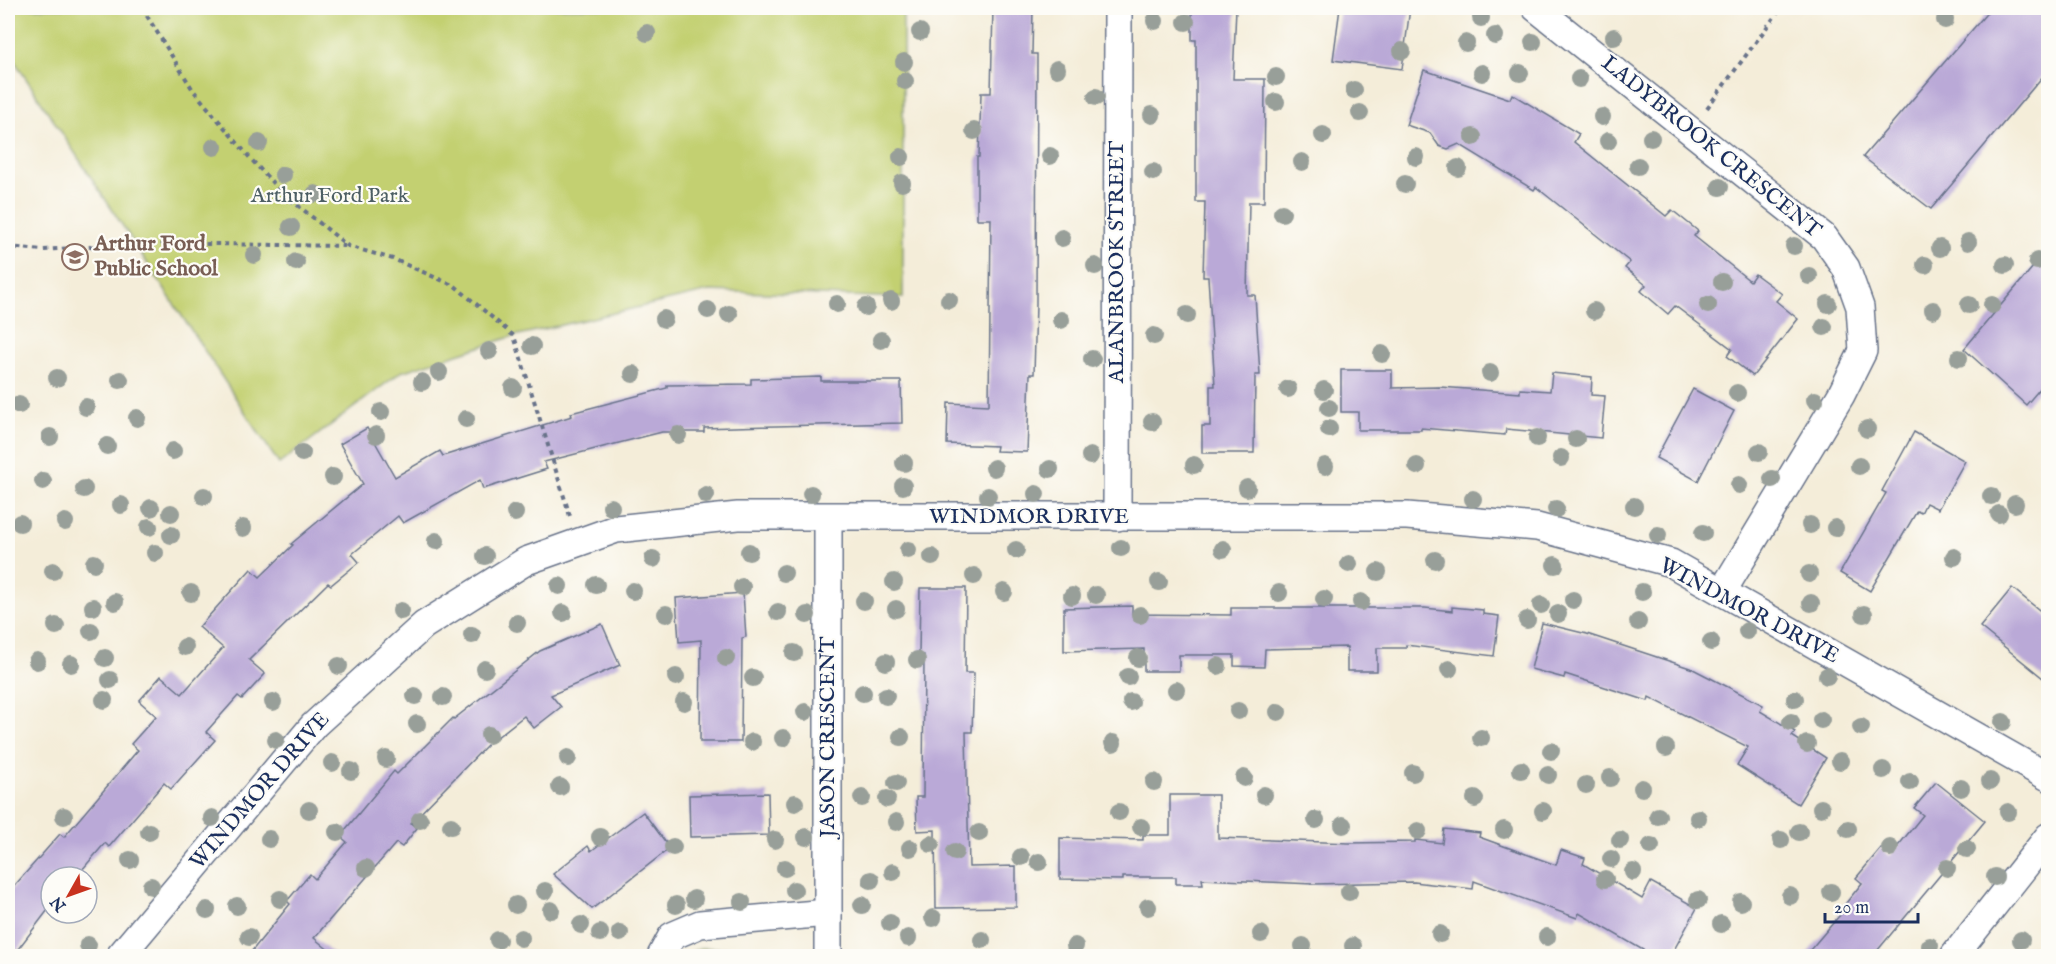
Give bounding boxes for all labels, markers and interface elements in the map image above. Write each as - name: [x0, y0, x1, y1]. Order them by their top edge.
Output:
- street label: LADYBROOK CRESCENT: [1595, 49, 1827, 245]
- street label: ALANBROOK STREET: [1103, 141, 1131, 384]
- park label: Arthur Ford Park: [250, 182, 409, 210]
- place label: Arthur Ford Public School: [93, 230, 219, 283]
- school or university icon: Arthur Ford Public School: [60, 242, 90, 272]
- street label: WINDMOR DRIVE: [929, 503, 1129, 531]
- street label: WINDMOR DRIVE: [1654, 552, 1844, 670]
- street label: JASON CRESCENT: [814, 636, 842, 841]
- street label: WINDMOR DRIVE: [184, 706, 336, 876]
- north arrow: [39, 865, 99, 925]
- scale bar: [1825, 886, 1918, 924]
- text: N: [47, 892, 72, 916]
- text: 20 m: [1834, 897, 1869, 920]

